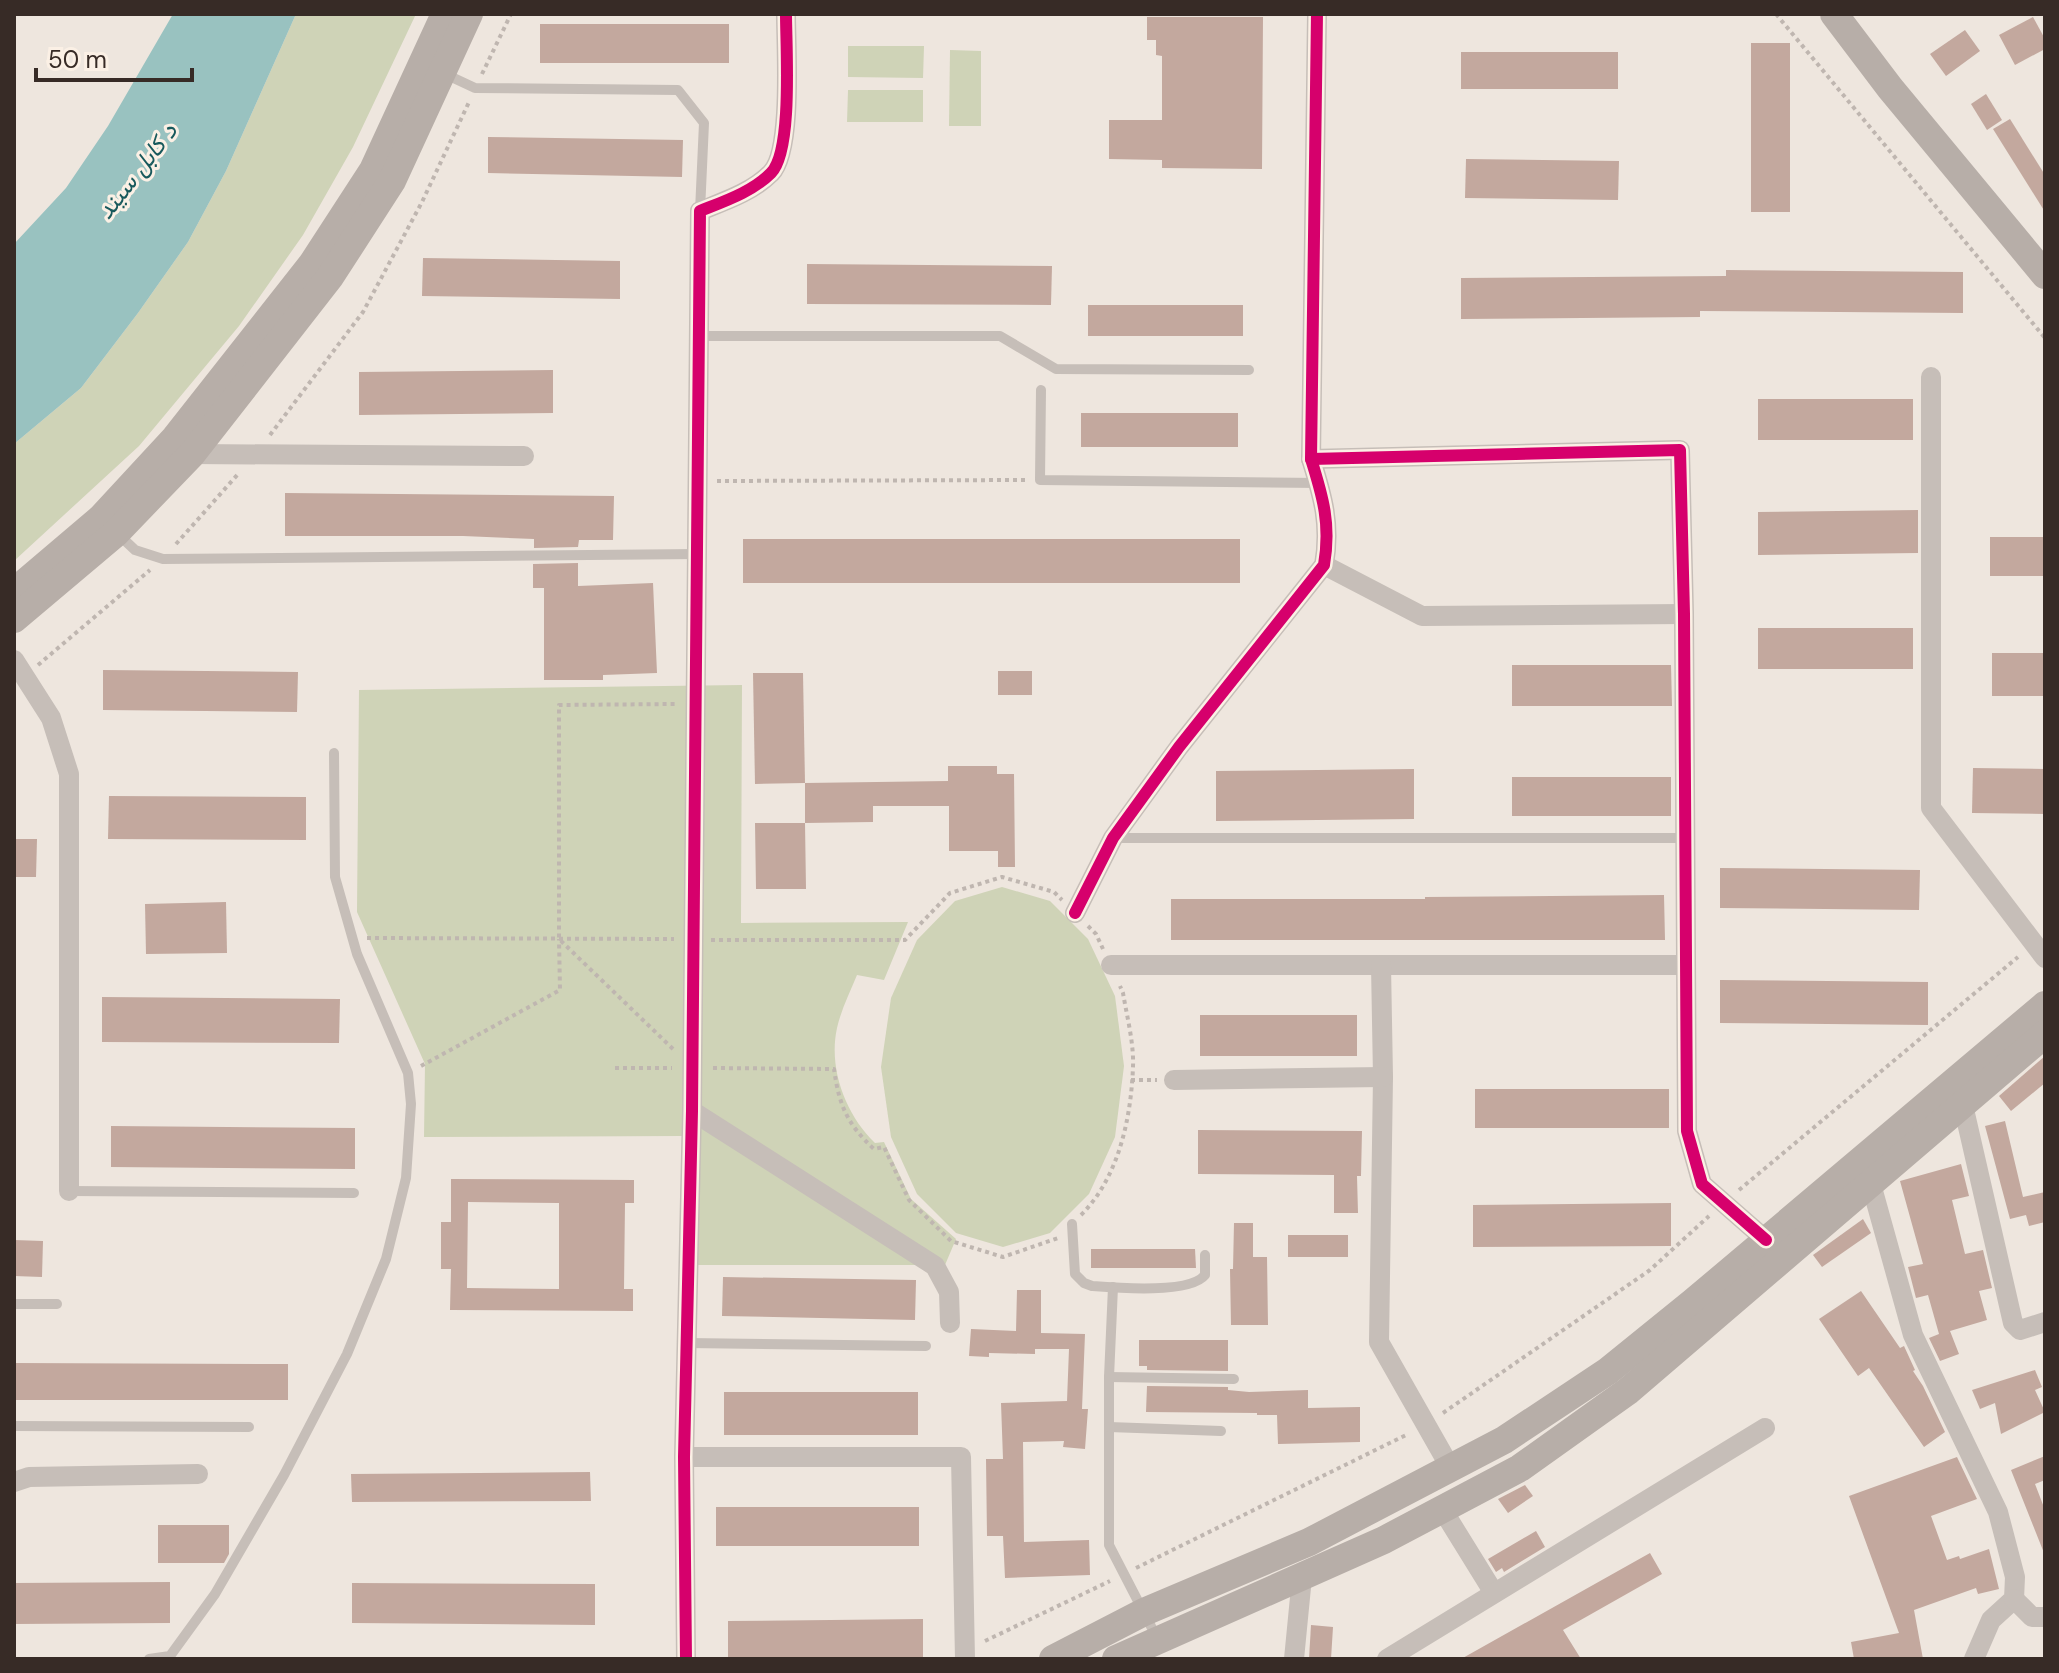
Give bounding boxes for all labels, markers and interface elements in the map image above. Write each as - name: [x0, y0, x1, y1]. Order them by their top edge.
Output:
- scale bar: [36, 32, 192, 82]
- text: 50 m: [48, 44, 107, 75]
- water label: د کابل سيند: [89, 116, 184, 225]

